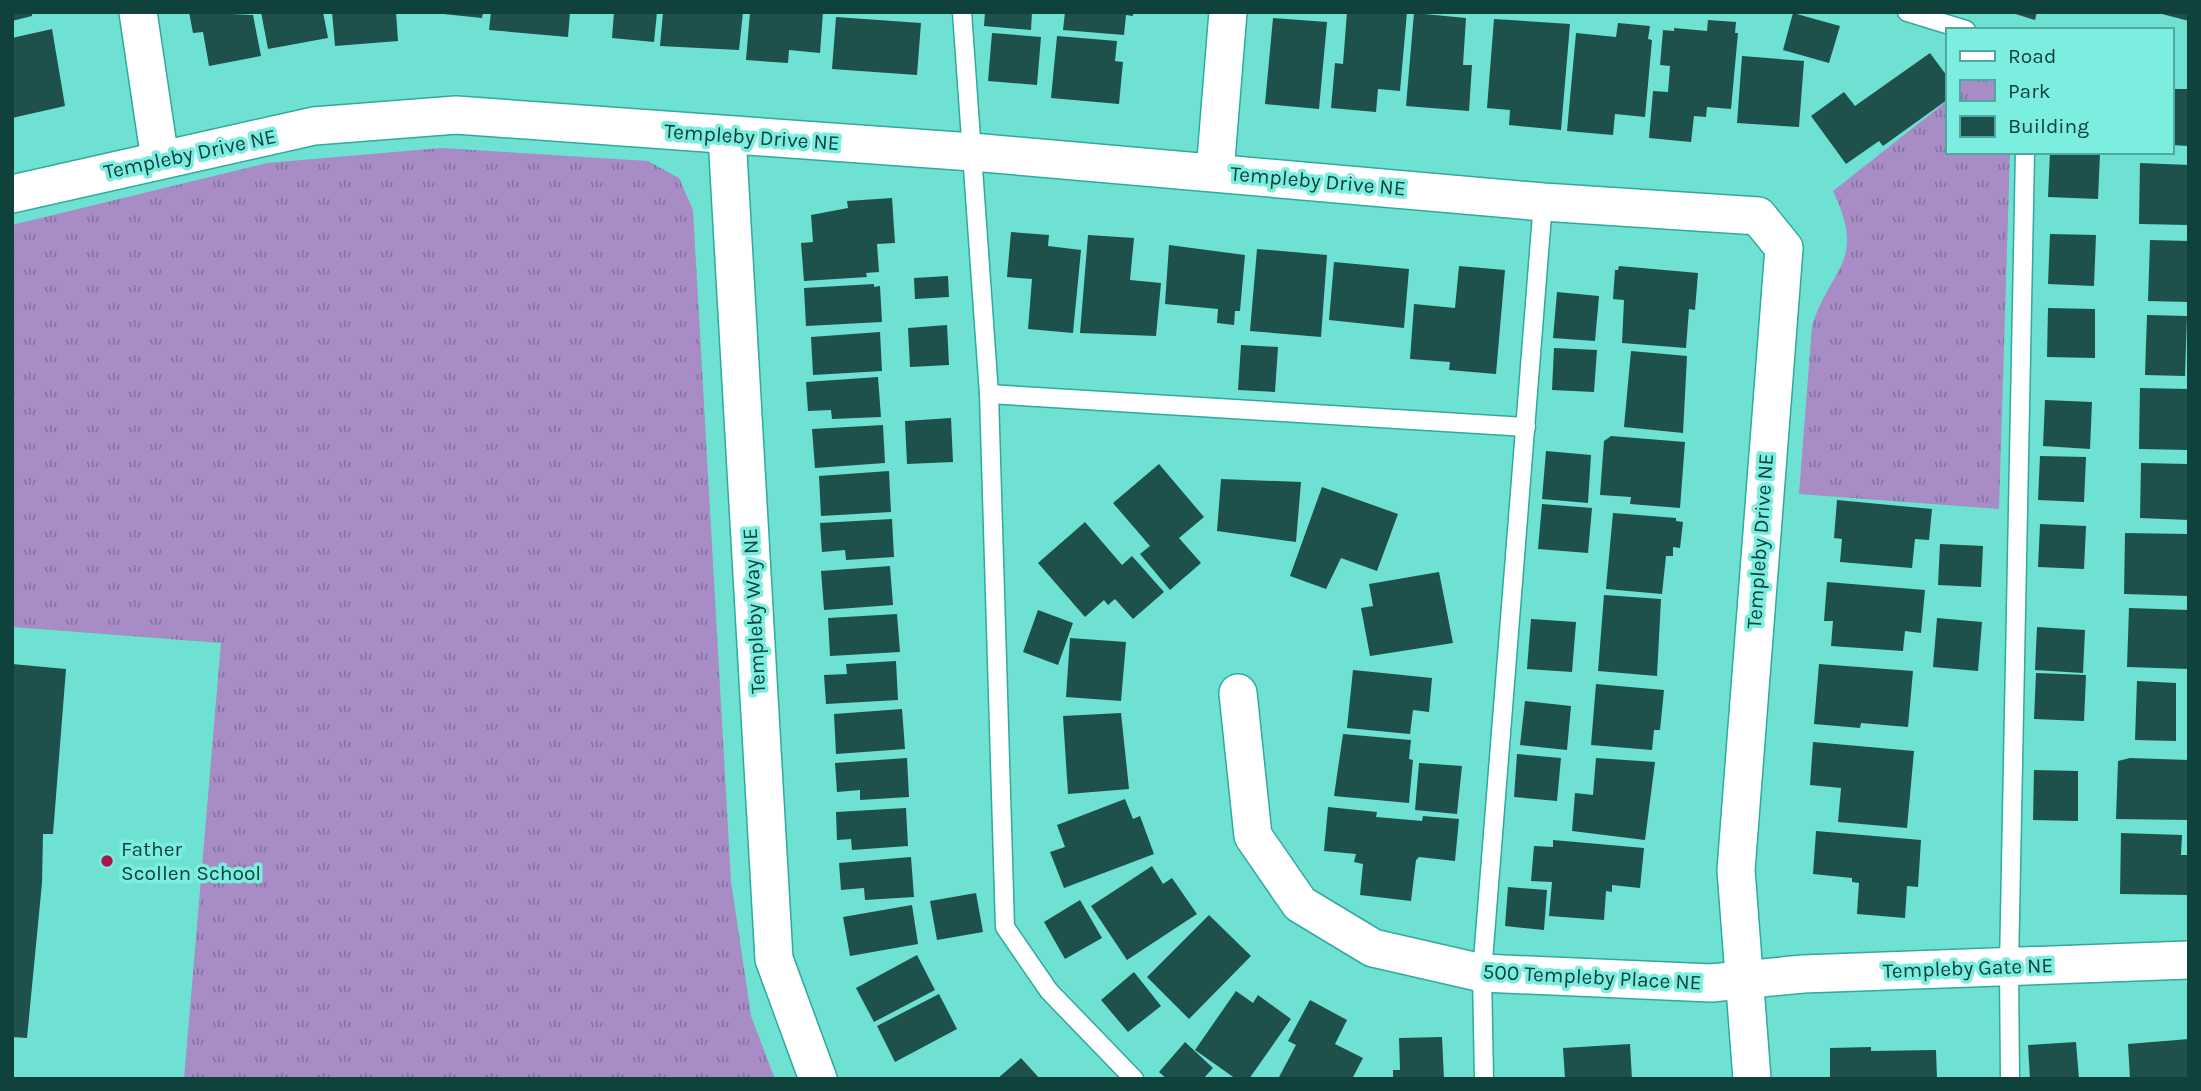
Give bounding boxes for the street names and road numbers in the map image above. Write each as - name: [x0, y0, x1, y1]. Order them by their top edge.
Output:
- street label: Templeby Drive NE: [664, 119, 840, 155]
- street label: Templeby Drive NE: [102, 124, 278, 184]
- street label: Templeby Drive NE: [1229, 161, 1407, 201]
- street label: Templeby Drive NE: [1742, 453, 1778, 629]
- street label: Templeby Way NE: [738, 527, 770, 695]
- street label: Templeby Gate NE: [1882, 953, 2054, 983]
- street label: 500 Templeby Place NE: [1482, 959, 1702, 995]

